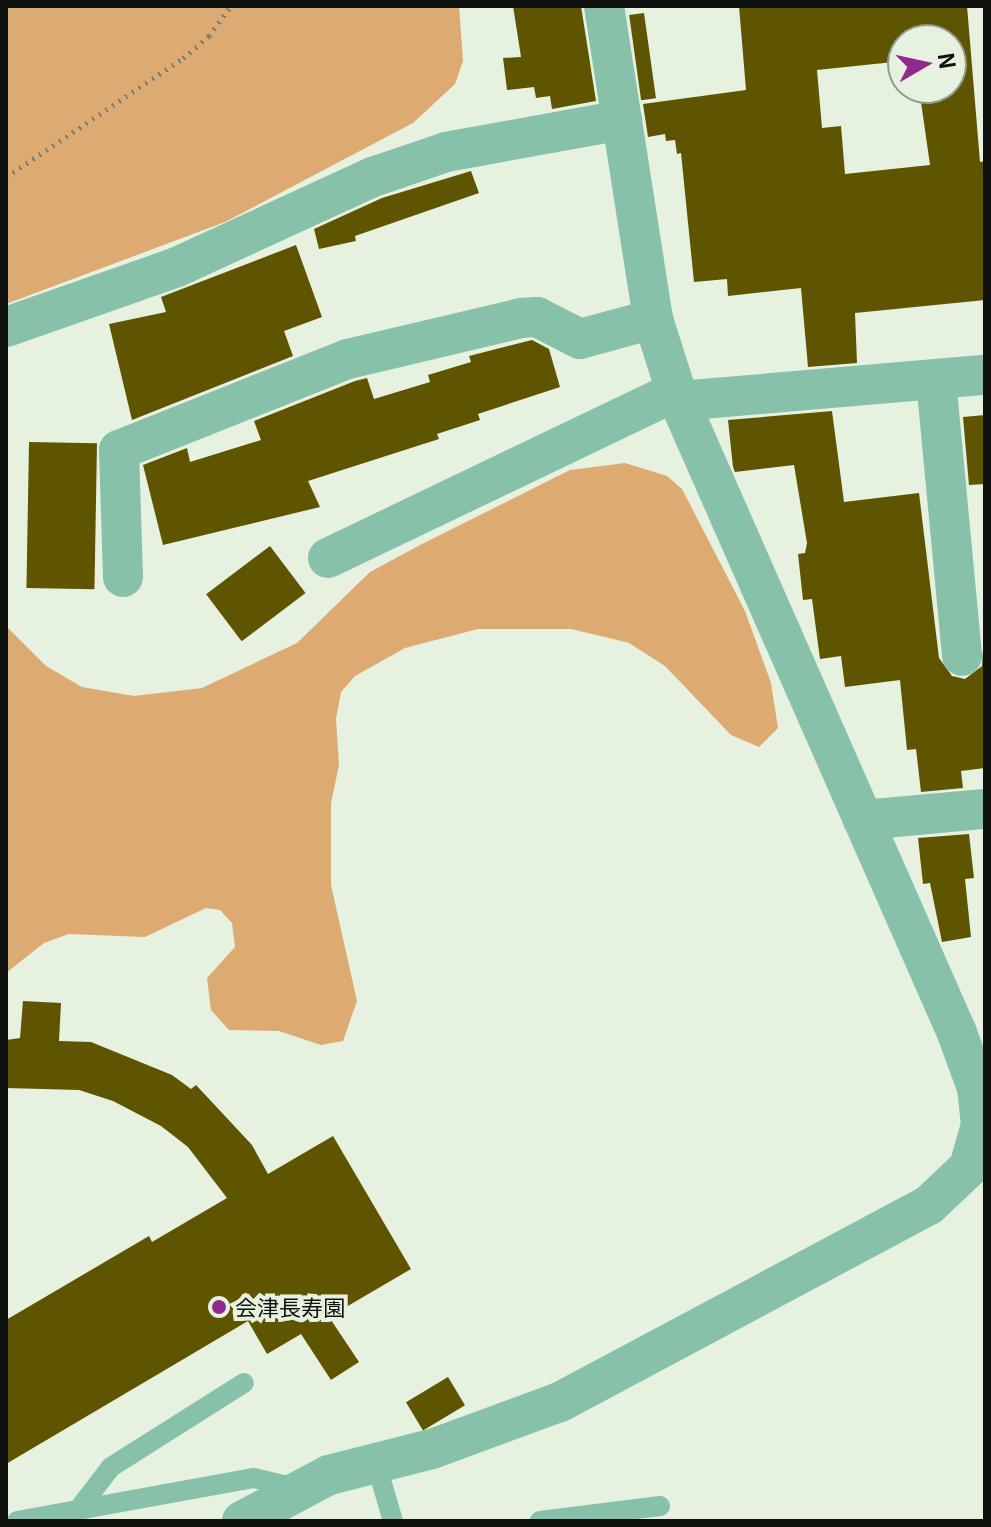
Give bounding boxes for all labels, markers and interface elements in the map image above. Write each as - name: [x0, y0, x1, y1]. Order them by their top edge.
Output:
- north arrow: [887, 24, 967, 104]
- text: N: [932, 50, 966, 71]
- place label: 会津長寿園: [235, 1294, 345, 1320]
- marker: 会津長寿園: [210, 1298, 228, 1316]

